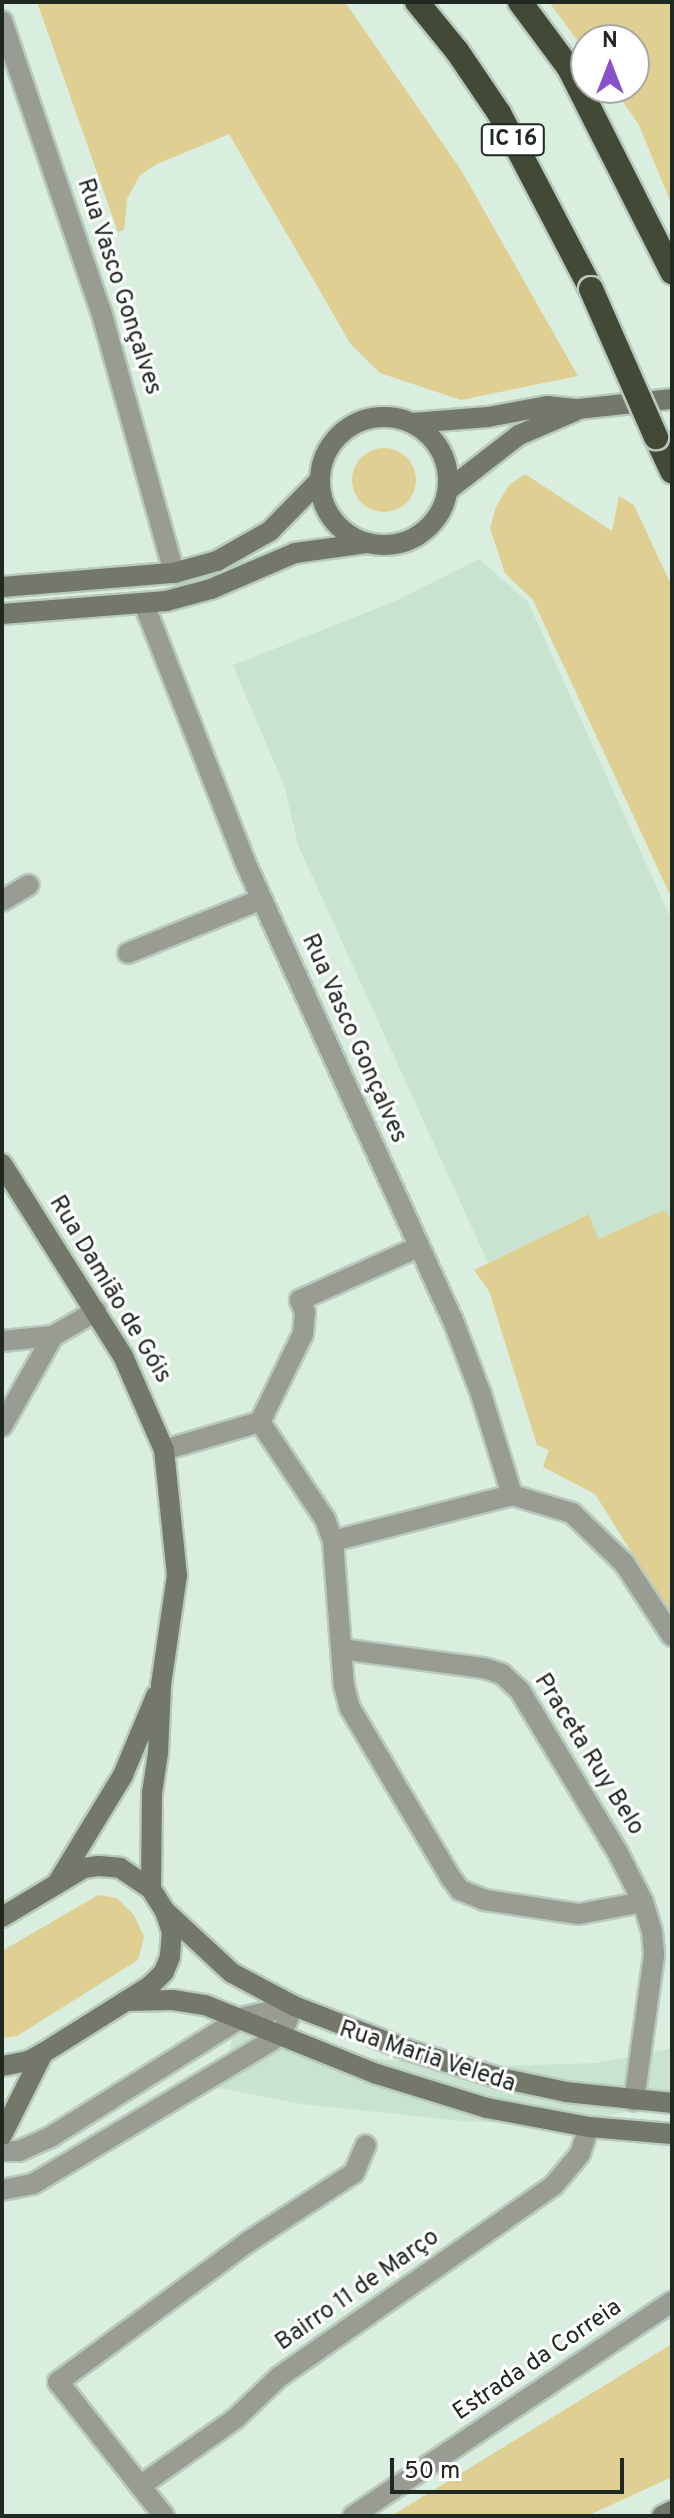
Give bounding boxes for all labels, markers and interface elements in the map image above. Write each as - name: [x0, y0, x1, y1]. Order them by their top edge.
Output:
- north arrow: [570, 24, 650, 104]
- text: N: [602, 28, 618, 55]
- road number: IC 16: [479, 122, 547, 158]
- street label: Rua Vasco Gonçalves: [69, 175, 167, 399]
- street label: Rua Vasco Gonçalves: [294, 930, 412, 1148]
- street label: Rua Damião de Góis: [42, 1191, 176, 1389]
- street label: Praceta Ruy Belo: [527, 1669, 649, 1841]
- street label: Rua Maria Veleda: [335, 2016, 519, 2100]
- street label: Bairro 11 de Março: [271, 2224, 445, 2358]
- street label: Estrada da Correia: [448, 2294, 628, 2428]
- scale bar: [394, 2442, 628, 2492]
- text: 50 m: [404, 2457, 460, 2487]

